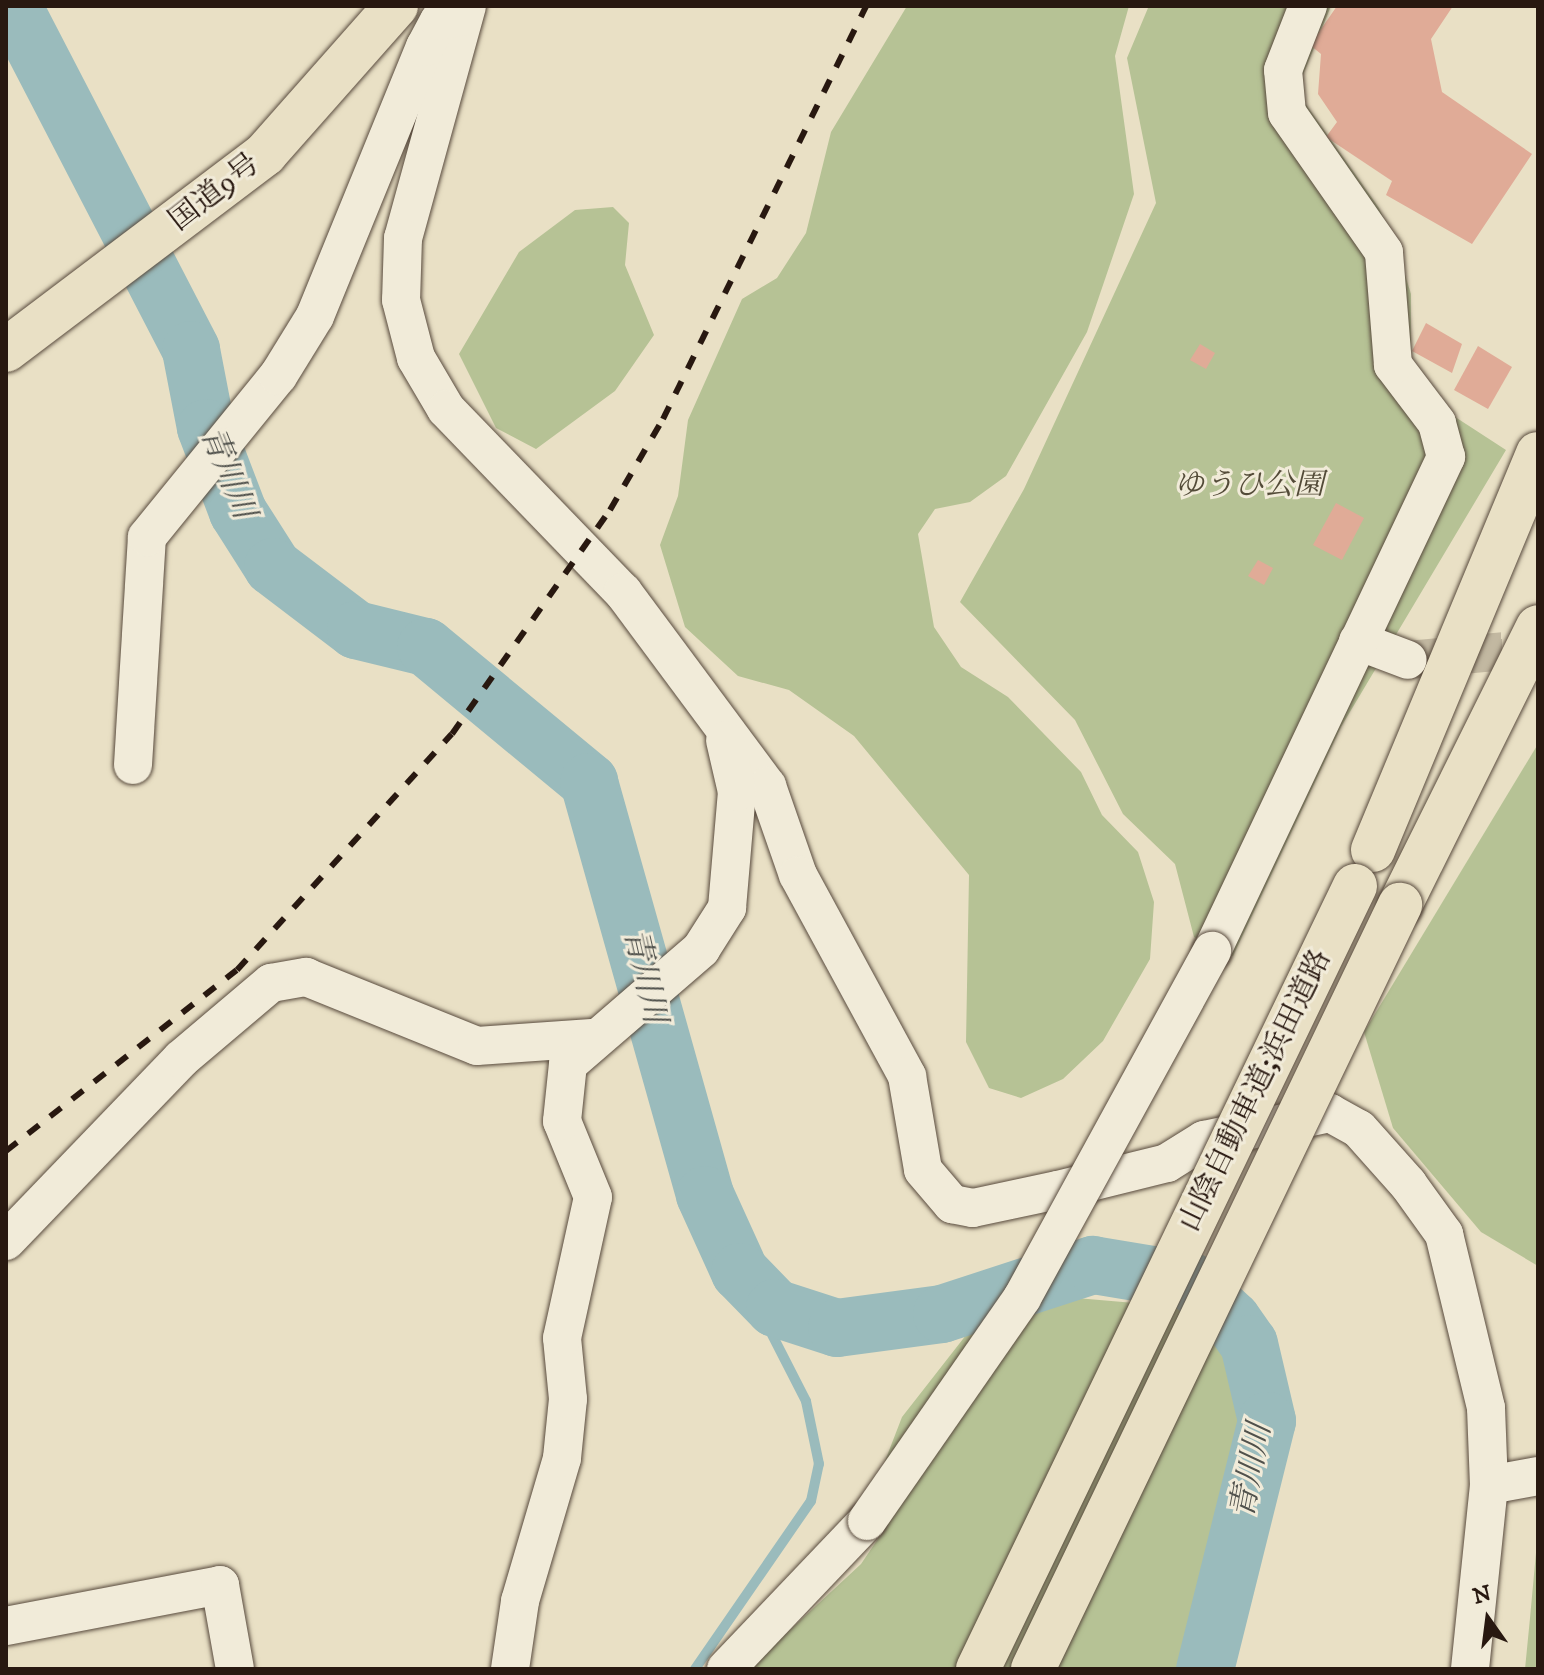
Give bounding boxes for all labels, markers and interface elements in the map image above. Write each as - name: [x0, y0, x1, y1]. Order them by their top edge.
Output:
- street label: 国道9号: [163, 147, 267, 239]
- water label: 青川川: [191, 421, 263, 525]
- park label: ゆうひ公園: [1174, 468, 1324, 504]
- water label: 青川川: [614, 925, 674, 1027]
- street label: 山陰自動車道;浜田道路: [1172, 944, 1340, 1238]
- water label: 青川川: [1224, 1420, 1280, 1522]
- north arrow: [1448, 1579, 1528, 1659]
- text: N: [1470, 1580, 1494, 1611]

